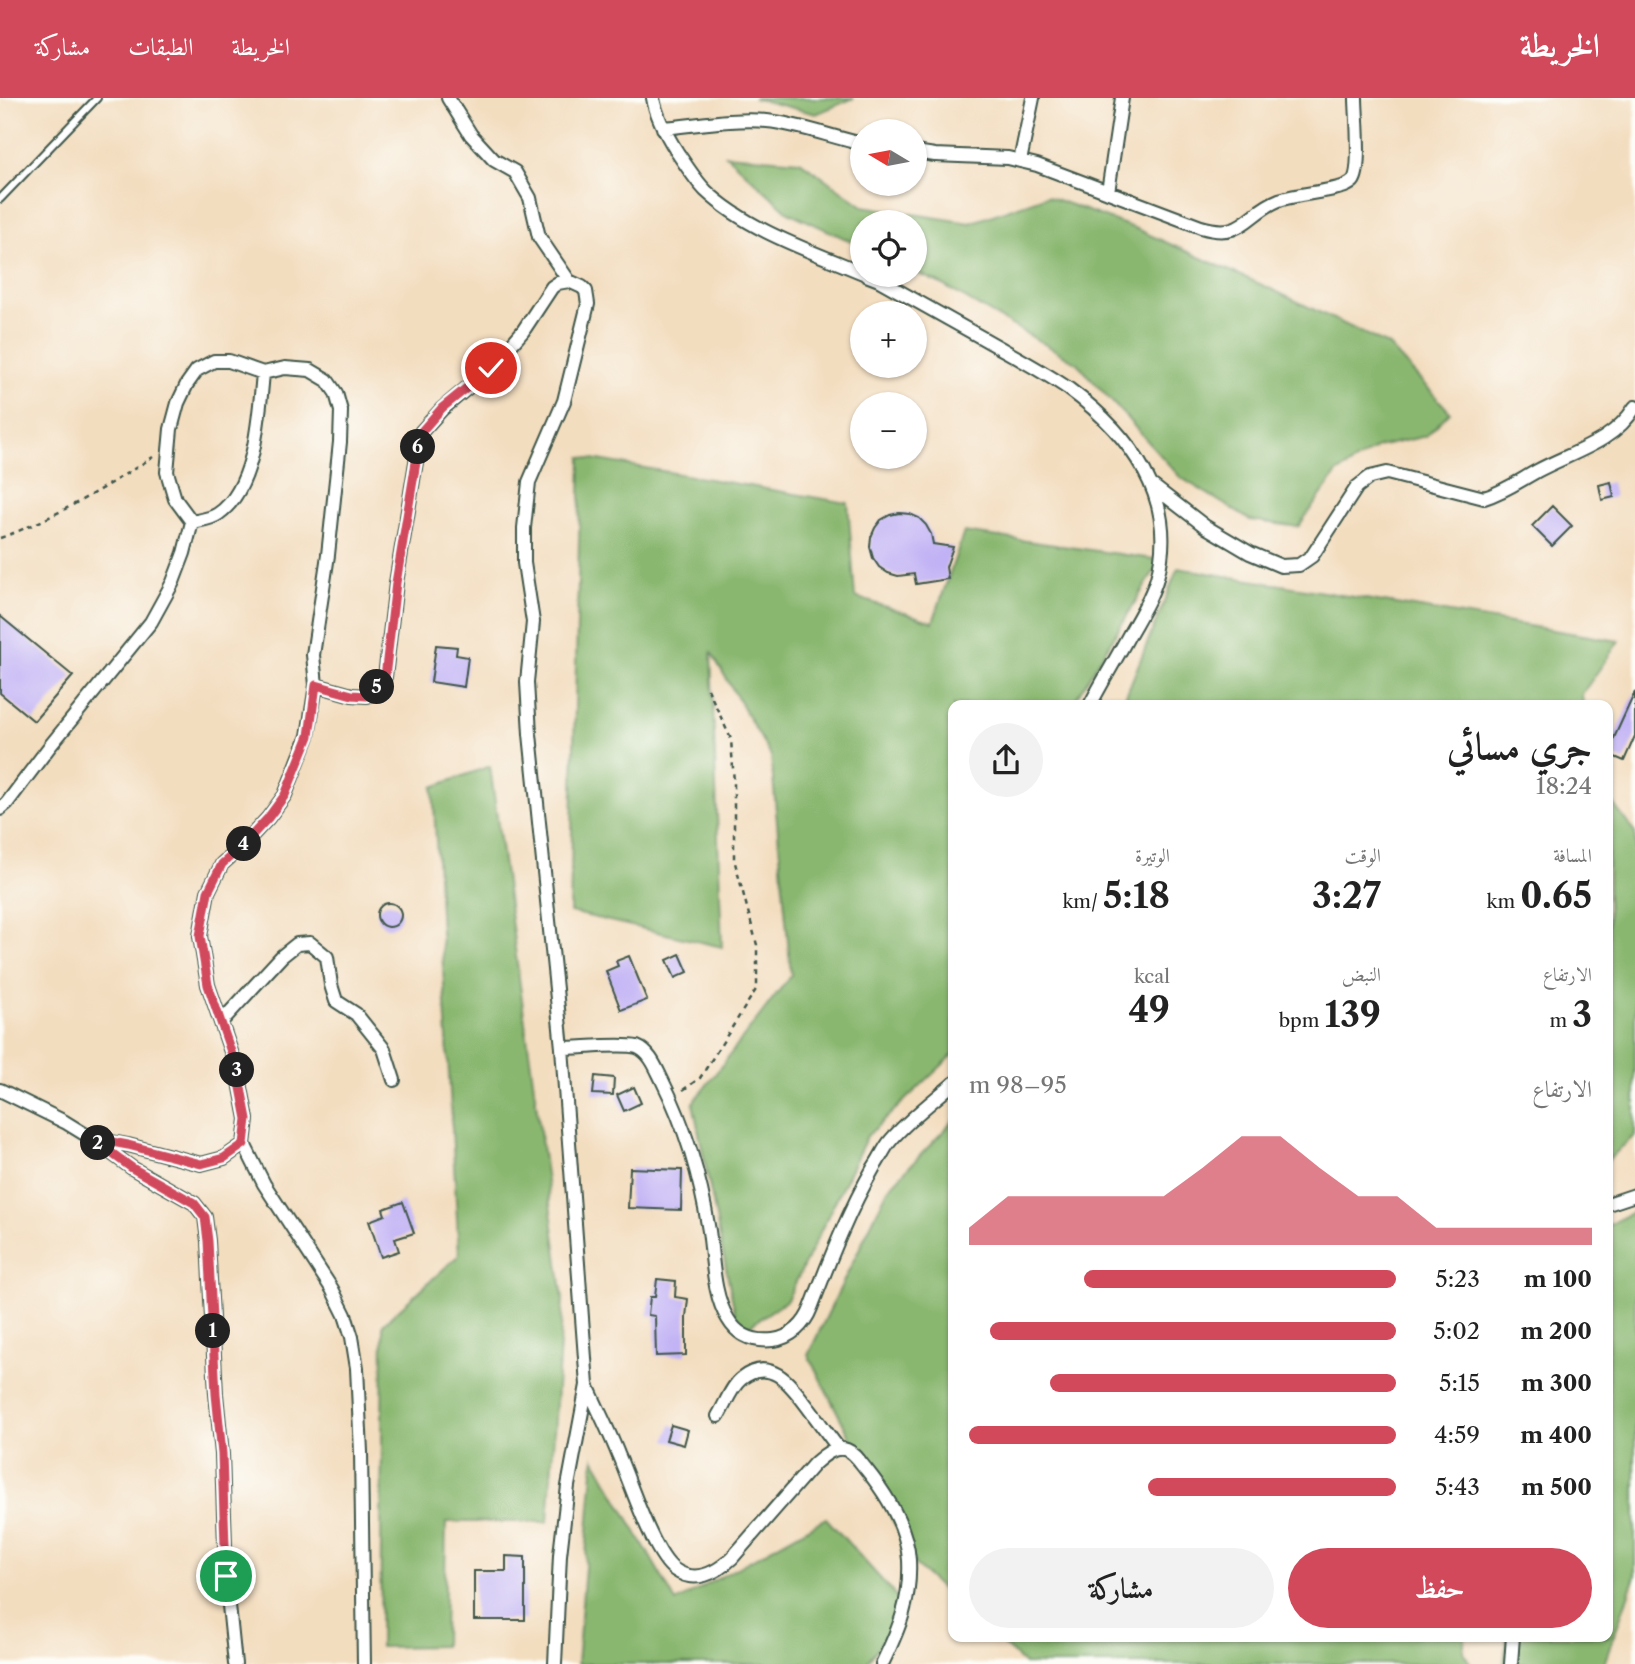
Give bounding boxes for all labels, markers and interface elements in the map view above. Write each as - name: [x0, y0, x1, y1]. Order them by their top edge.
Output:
- text: الخريطة: [1520, 25, 1600, 66]
- text: مشاركة: [35, 32, 90, 61]
- text: الطبقات: [128, 32, 194, 61]
- text: الخريطة: [232, 32, 290, 61]
- north arrow: [850, 119, 928, 196]
- map controls: [850, 119, 927, 469]
- button: locate: [850, 210, 927, 287]
- button: +: [850, 301, 927, 378]
- pin: [461, 338, 521, 398]
- icon: check: [472, 349, 510, 387]
- button: −: [850, 392, 927, 469]
- pin: 6: [400, 430, 436, 464]
- text: 6: [412, 435, 423, 458]
- pin: 5: [360, 670, 394, 704]
- text: 5: [371, 675, 382, 698]
- text: جري مسائي: [1447, 722, 1592, 769]
- button: share: [969, 723, 1043, 797]
- text: 18:24: [1536, 772, 1592, 800]
- pin: 4: [226, 826, 262, 862]
- text: 4: [238, 832, 249, 855]
- text: الوتيرة: [1135, 844, 1170, 867]
- text: الوقت: [1345, 844, 1381, 867]
- text: المسافة: [1553, 844, 1592, 867]
- text: 5:18: [1103, 874, 1170, 917]
- text: 3:27: [1312, 874, 1381, 917]
- text: 0.65: [1520, 874, 1592, 917]
- text: /km: [1062, 890, 1103, 913]
- text: km: [1486, 890, 1520, 913]
- text: النبض: [1342, 963, 1381, 986]
- text: الارتفاع: [1543, 963, 1592, 986]
- text: kcal: [1134, 965, 1170, 988]
- text: 49: [1128, 988, 1170, 1031]
- text: 139: [1325, 993, 1381, 1036]
- text: 3: [1572, 993, 1592, 1036]
- text: bpm: [1279, 1009, 1325, 1032]
- text: m: [1549, 1009, 1572, 1032]
- pin: 3: [219, 1052, 254, 1088]
- text: 3: [231, 1058, 242, 1081]
- text: 95–98 m: [969, 1071, 1067, 1099]
- text: الارتفاع: [1532, 1075, 1592, 1103]
- pin: 2: [80, 1126, 116, 1160]
- text: 2: [92, 1131, 103, 1154]
- text: 5:23: [1435, 1265, 1480, 1293]
- text: 100 m: [1524, 1265, 1592, 1293]
- pin: 1: [196, 1314, 230, 1348]
- text: 5:02: [1433, 1317, 1480, 1345]
- text: 200 m: [1520, 1317, 1592, 1345]
- text: 1: [208, 1319, 217, 1342]
- text: 5:15: [1439, 1369, 1480, 1397]
- text: 300 m: [1521, 1369, 1592, 1397]
- text: 4:59: [1434, 1421, 1480, 1449]
- text: 400 m: [1520, 1421, 1592, 1449]
- text: 5:43: [1435, 1473, 1480, 1501]
- text: 500 m: [1521, 1473, 1592, 1501]
- pin: [196, 1546, 256, 1606]
- button: مشاركة: [969, 1548, 1274, 1628]
- button: حفظ: [1288, 1548, 1592, 1628]
- icon: arrive: [207, 1557, 245, 1595]

